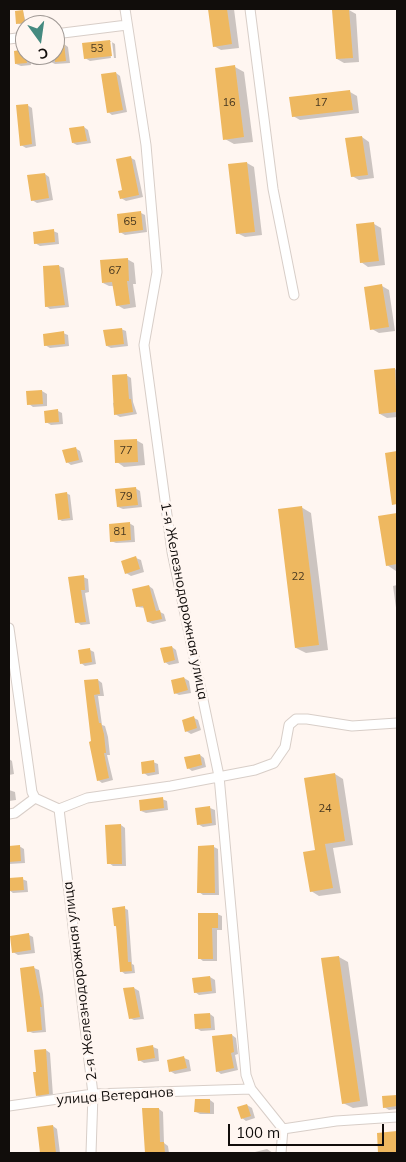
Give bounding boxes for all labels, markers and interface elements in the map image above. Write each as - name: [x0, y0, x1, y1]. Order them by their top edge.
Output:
- north arrow: [15, 15, 65, 65]
- house number: 53: [90, 42, 104, 56]
- text: С: [37, 44, 50, 63]
- house number: 16: [222, 96, 236, 110]
- house number: 17: [314, 96, 328, 110]
- house number: 65: [123, 215, 137, 229]
- house number: 67: [108, 264, 122, 278]
- house number: 77: [119, 444, 133, 458]
- house number: 79: [119, 490, 133, 504]
- street label: 1-я Железнодорожная улица: [157, 501, 211, 701]
- house number: 81: [113, 525, 127, 539]
- house number: 22: [291, 570, 305, 584]
- house number: 24: [318, 802, 332, 816]
- street label: 2-я Железнодорожная улица: [59, 880, 101, 1082]
- street label: улица Ветеранов: [56, 1084, 174, 1108]
- scale bar: [231, 1114, 387, 1146]
- text: 100 m: [236, 1123, 280, 1142]

